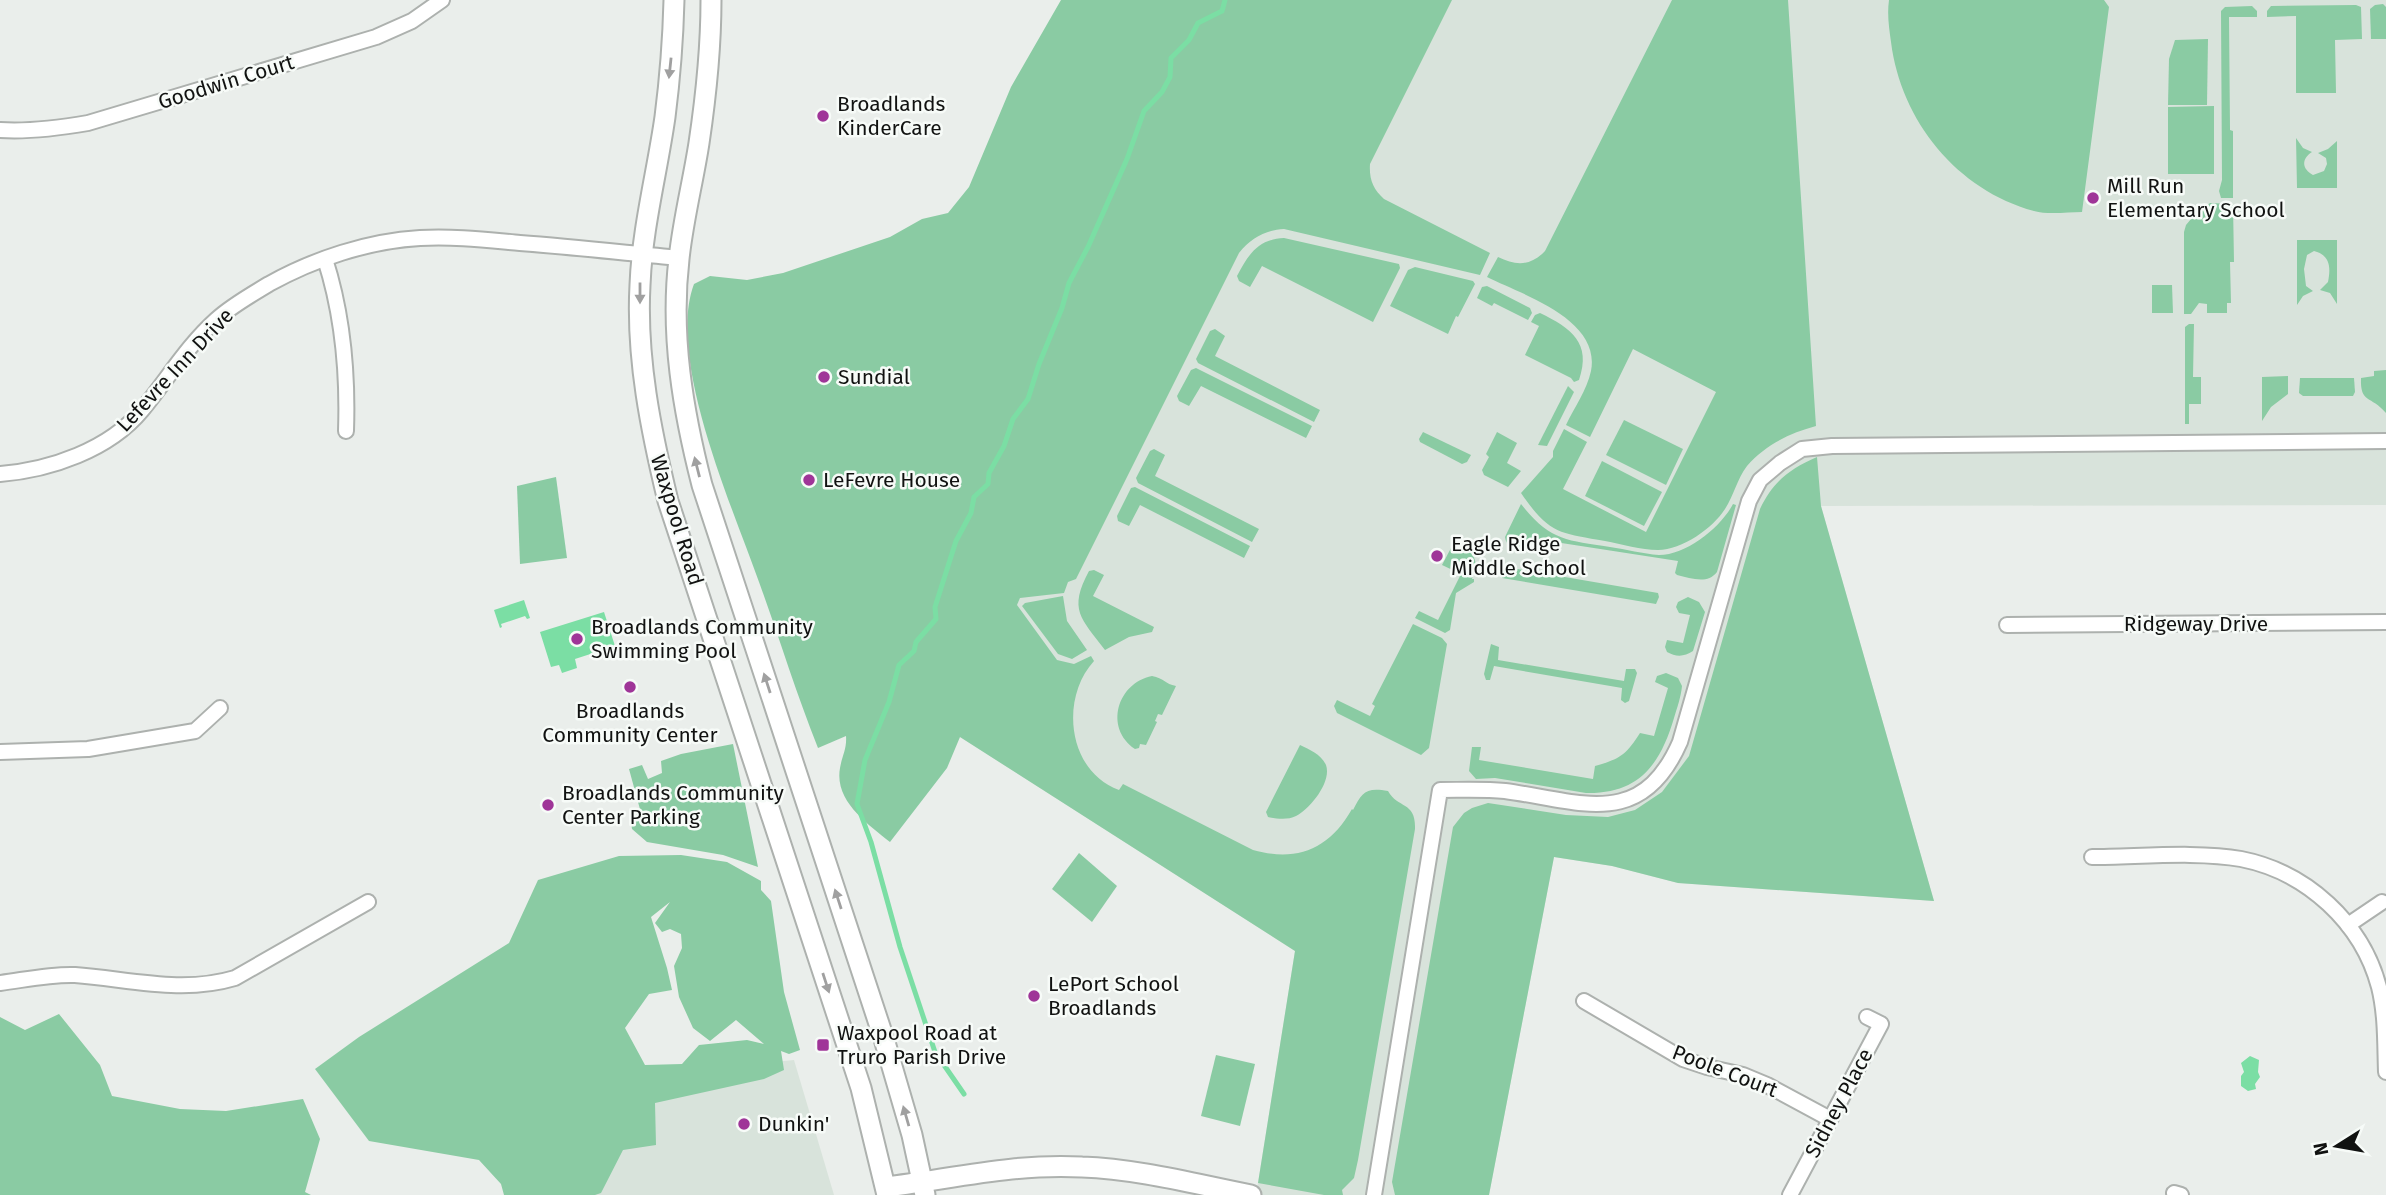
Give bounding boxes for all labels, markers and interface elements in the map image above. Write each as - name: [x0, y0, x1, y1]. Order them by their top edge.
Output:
- street label: Goodwin Court: [155, 49, 297, 115]
- one-way arrow: [664, 57, 675, 79]
- place label: Broadlands KinderCare: [837, 91, 946, 141]
- marker: Broadlands KinderCare: [815, 108, 831, 124]
- place label: Mill Run Elementary School: [2107, 173, 2285, 223]
- marker: Mill Run Elementary School: [2085, 190, 2101, 206]
- one-way arrow: [634, 283, 646, 305]
- street label: Lefevre Inn Drive: [111, 303, 239, 437]
- place label: Sundial: [838, 364, 910, 390]
- marker: Sundial: [816, 369, 832, 385]
- street label: Waxpool Road: [645, 451, 709, 589]
- one-way arrow: [691, 455, 702, 477]
- place label: LeFevre House: [823, 467, 960, 493]
- marker: LeFevre House: [801, 472, 817, 488]
- place label: Eagle Ridge Middle School: [1451, 531, 1586, 581]
- marker: Eagle Ridge Middle School: [1429, 548, 1445, 564]
- street label: Ridgeway Drive: [2124, 611, 2268, 637]
- place label: Broadlands Community Swimming Pool: [591, 614, 814, 664]
- marker: Broadlands Community Swimming Pool: [569, 631, 585, 647]
- one-way arrow: [761, 672, 772, 693]
- marker: Broadlands Community Center: [622, 679, 638, 695]
- place label: Broadlands Community Center: [542, 698, 718, 748]
- place label: Broadlands Community Center Parking: [562, 780, 785, 830]
- marker: Broadlands Community Center Parking: [540, 797, 556, 813]
- one-way arrow: [832, 889, 843, 910]
- place label: LePort School Broadlands: [1048, 971, 1179, 1021]
- one-way arrow: [821, 973, 832, 994]
- marker: LePort School Broadlands: [1026, 988, 1042, 1004]
- place label: Waxpool Road at Truro Parish Drive: [837, 1020, 1006, 1070]
- marker: Waxpool Road at Truro Parish Drive: [815, 1037, 831, 1053]
- street label: Poole Court: [1669, 1039, 1782, 1103]
- street label: Sidney Place: [1799, 1044, 1879, 1162]
- one-way arrow: [901, 1105, 911, 1126]
- place label: Dunkin': [758, 1111, 829, 1137]
- north arrow: [2302, 1111, 2372, 1181]
- marker: Dunkin': [736, 1116, 752, 1132]
- text: N: [2308, 1141, 2333, 1158]

